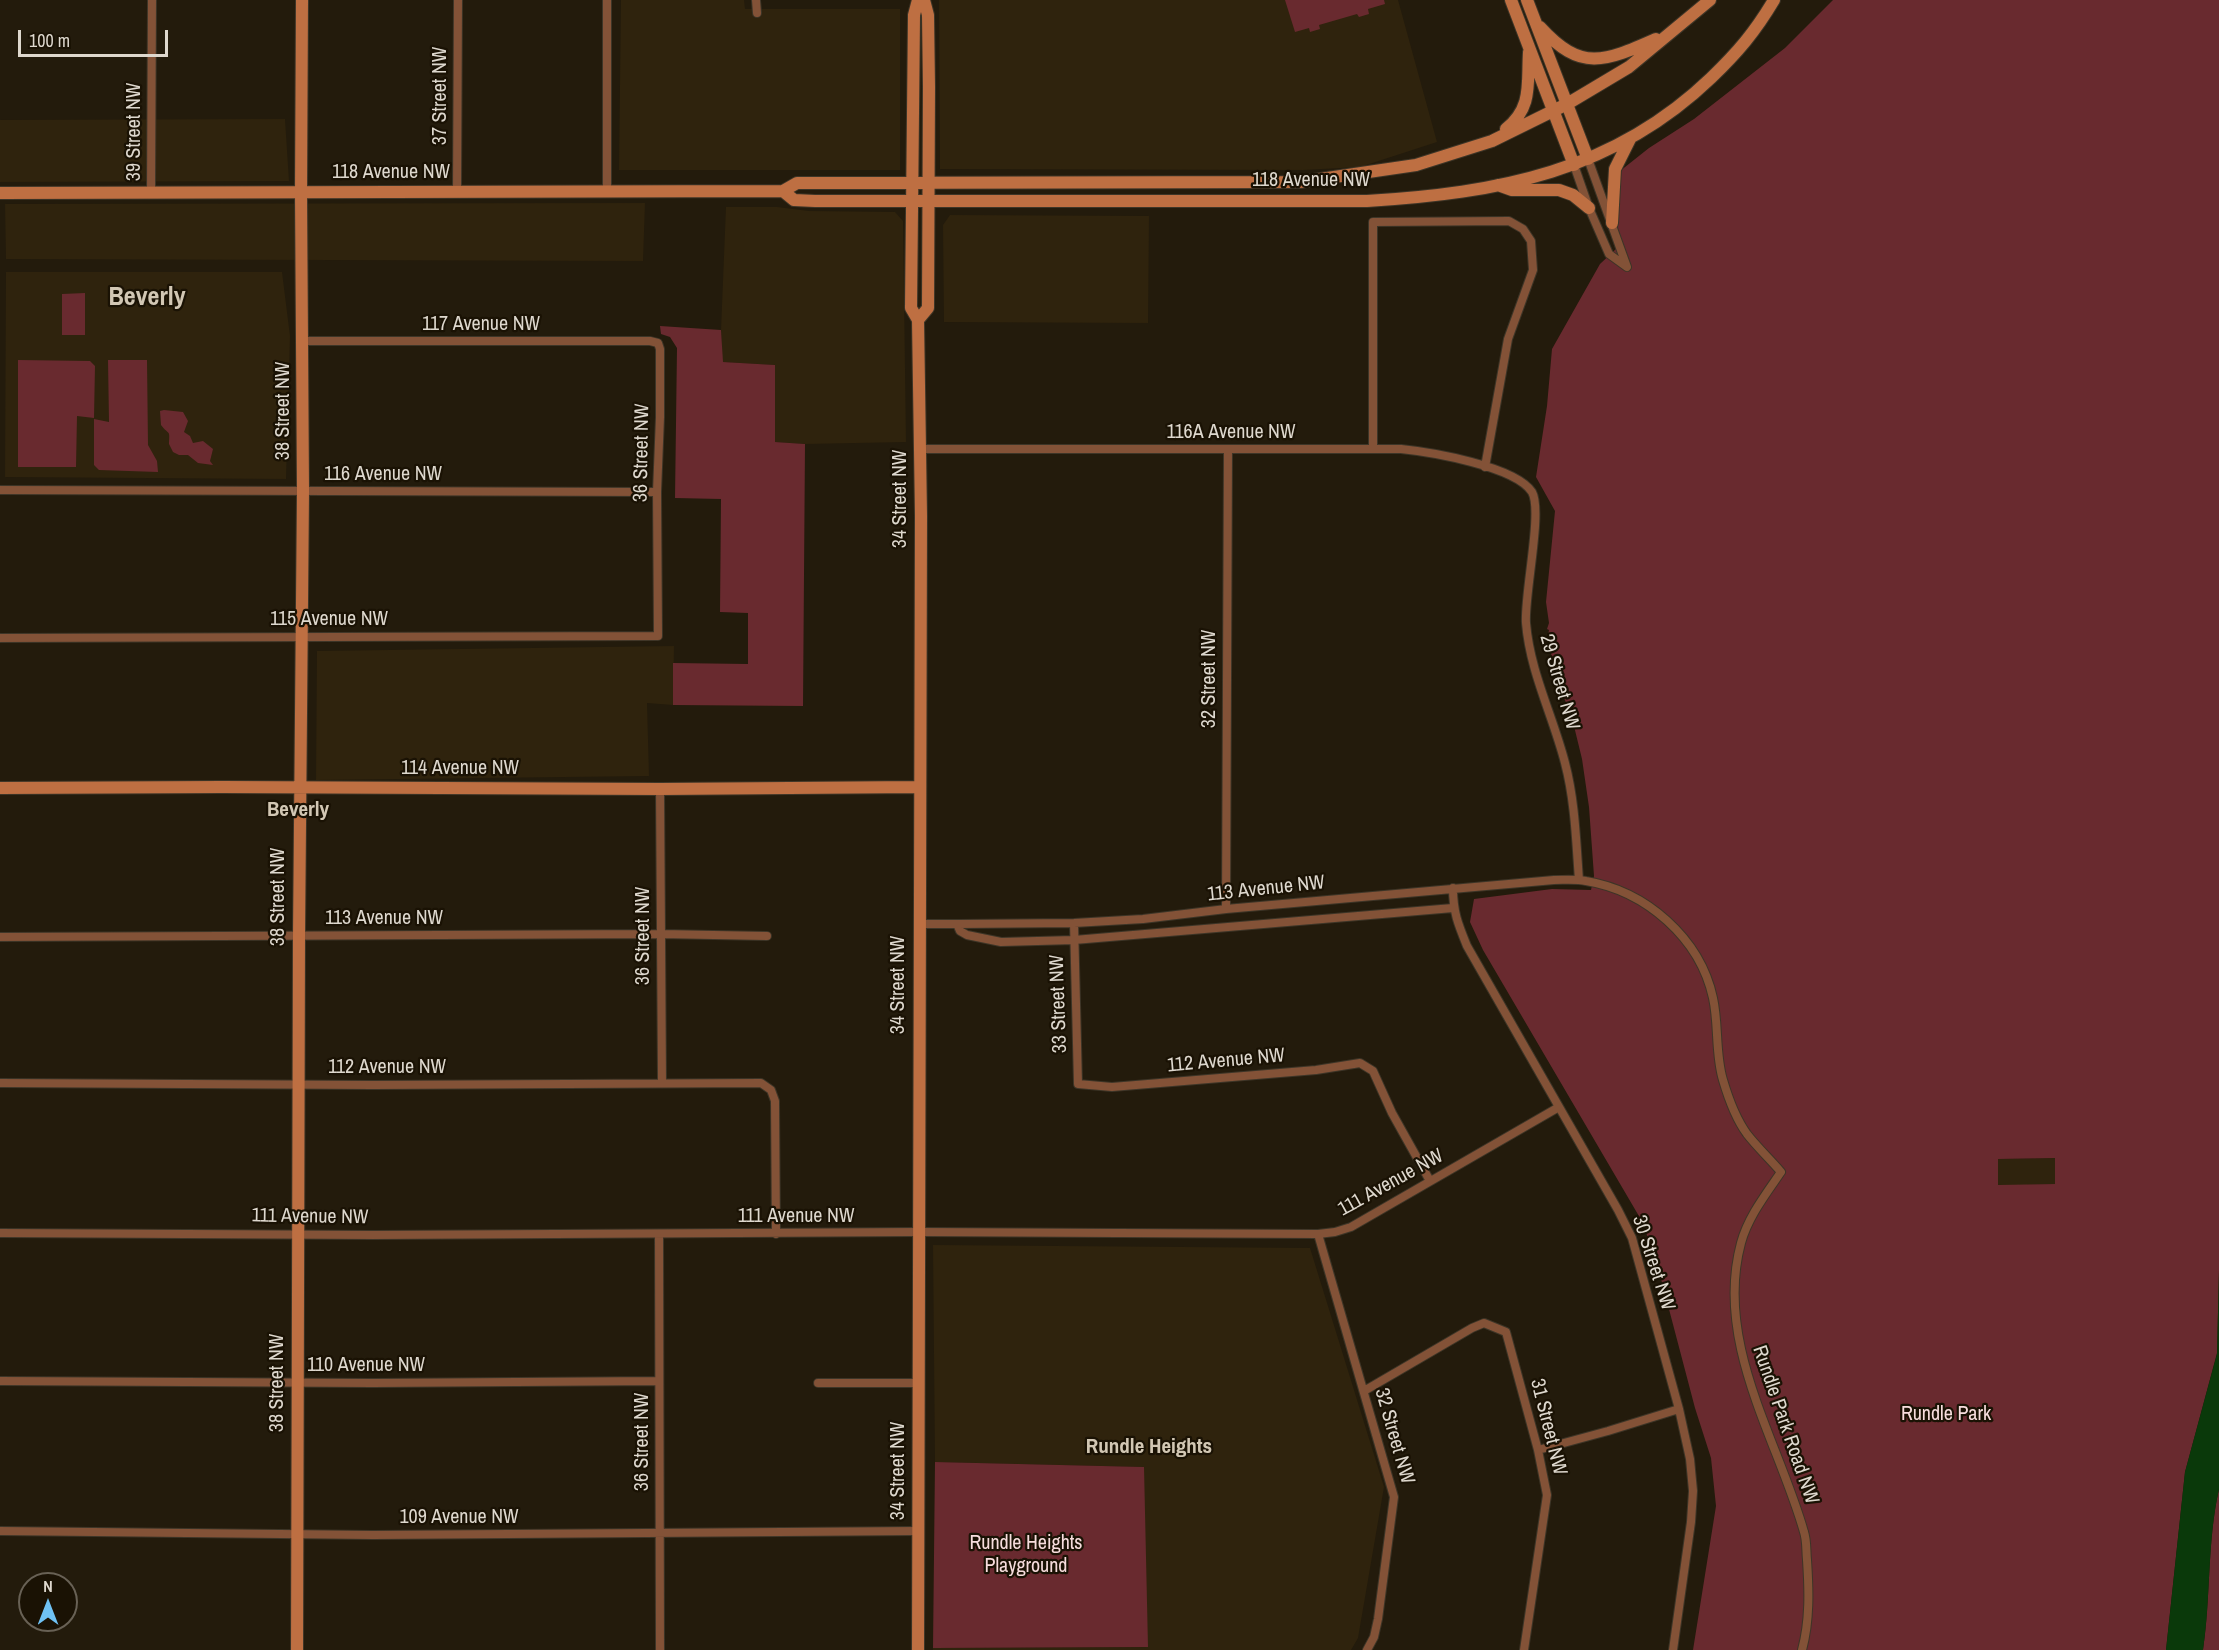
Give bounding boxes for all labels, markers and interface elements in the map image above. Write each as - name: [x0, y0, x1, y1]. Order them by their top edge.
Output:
- scale bar: [21, 18, 171, 56]
- text: 100 m: [29, 28, 70, 53]
- street label: 37 Street NW: [429, 47, 453, 145]
- street label: 39 Street NW: [123, 83, 147, 181]
- street label: 118 Avenue NW: [332, 161, 450, 185]
- street label: 118 Avenue NW: [1252, 169, 1370, 193]
- district label: Beverly: [108, 282, 186, 314]
- street label: 117 Avenue NW: [422, 313, 540, 337]
- street label: 38 Street NW: [272, 362, 296, 460]
- street label: 36 Street NW: [629, 404, 655, 502]
- street label: 116A Avenue NW: [1167, 421, 1295, 445]
- street label: 34 Street NW: [889, 450, 913, 548]
- street label: 116 Avenue NW: [324, 463, 442, 487]
- street label: 115 Avenue NW: [270, 608, 388, 632]
- street label: 32 Street NW: [1198, 630, 1222, 728]
- street label: 29 Street NW: [1534, 631, 1584, 733]
- street label: 114 Avenue NW: [401, 757, 519, 781]
- district label: Beverly: [267, 797, 329, 823]
- street label: 38 Street NW: [267, 848, 291, 946]
- street label: 113 Avenue NW: [1206, 871, 1326, 907]
- street label: 36 Street NW: [632, 887, 656, 985]
- street label: 113 Avenue NW: [325, 907, 443, 931]
- street label: 34 Street NW: [887, 936, 911, 1034]
- street label: 33 Street NW: [1045, 954, 1073, 1054]
- street label: 112 Avenue NW: [1166, 1044, 1286, 1078]
- street label: 112 Avenue NW: [328, 1056, 446, 1080]
- street label: 111 Avenue NW: [1334, 1144, 1448, 1222]
- street label: 111 Avenue NW: [251, 1204, 369, 1230]
- street label: 111 Avenue NW: [738, 1205, 854, 1229]
- street label: 30 Street NW: [1626, 1212, 1680, 1314]
- street label: 38 Street NW: [266, 1334, 290, 1432]
- street label: Rundle Park Road NW: [1747, 1343, 1823, 1507]
- street label: 110 Avenue NW: [307, 1354, 425, 1378]
- street label: 31 Street NW: [1524, 1376, 1572, 1478]
- street label: 32 Street NW: [1369, 1385, 1419, 1487]
- street label: 36 Street NW: [631, 1393, 655, 1491]
- park label: Rundle Park: [1901, 1403, 1991, 1427]
- street label: 34 Street NW: [887, 1422, 911, 1520]
- district label: Rundle Heights: [1086, 1434, 1212, 1460]
- street label: 109 Avenue NW: [399, 1506, 519, 1530]
- park label: Rundle Heights Playground: [969, 1532, 1083, 1579]
- north arrow: [18, 1572, 78, 1632]
- text: N: [43, 1575, 53, 1597]

